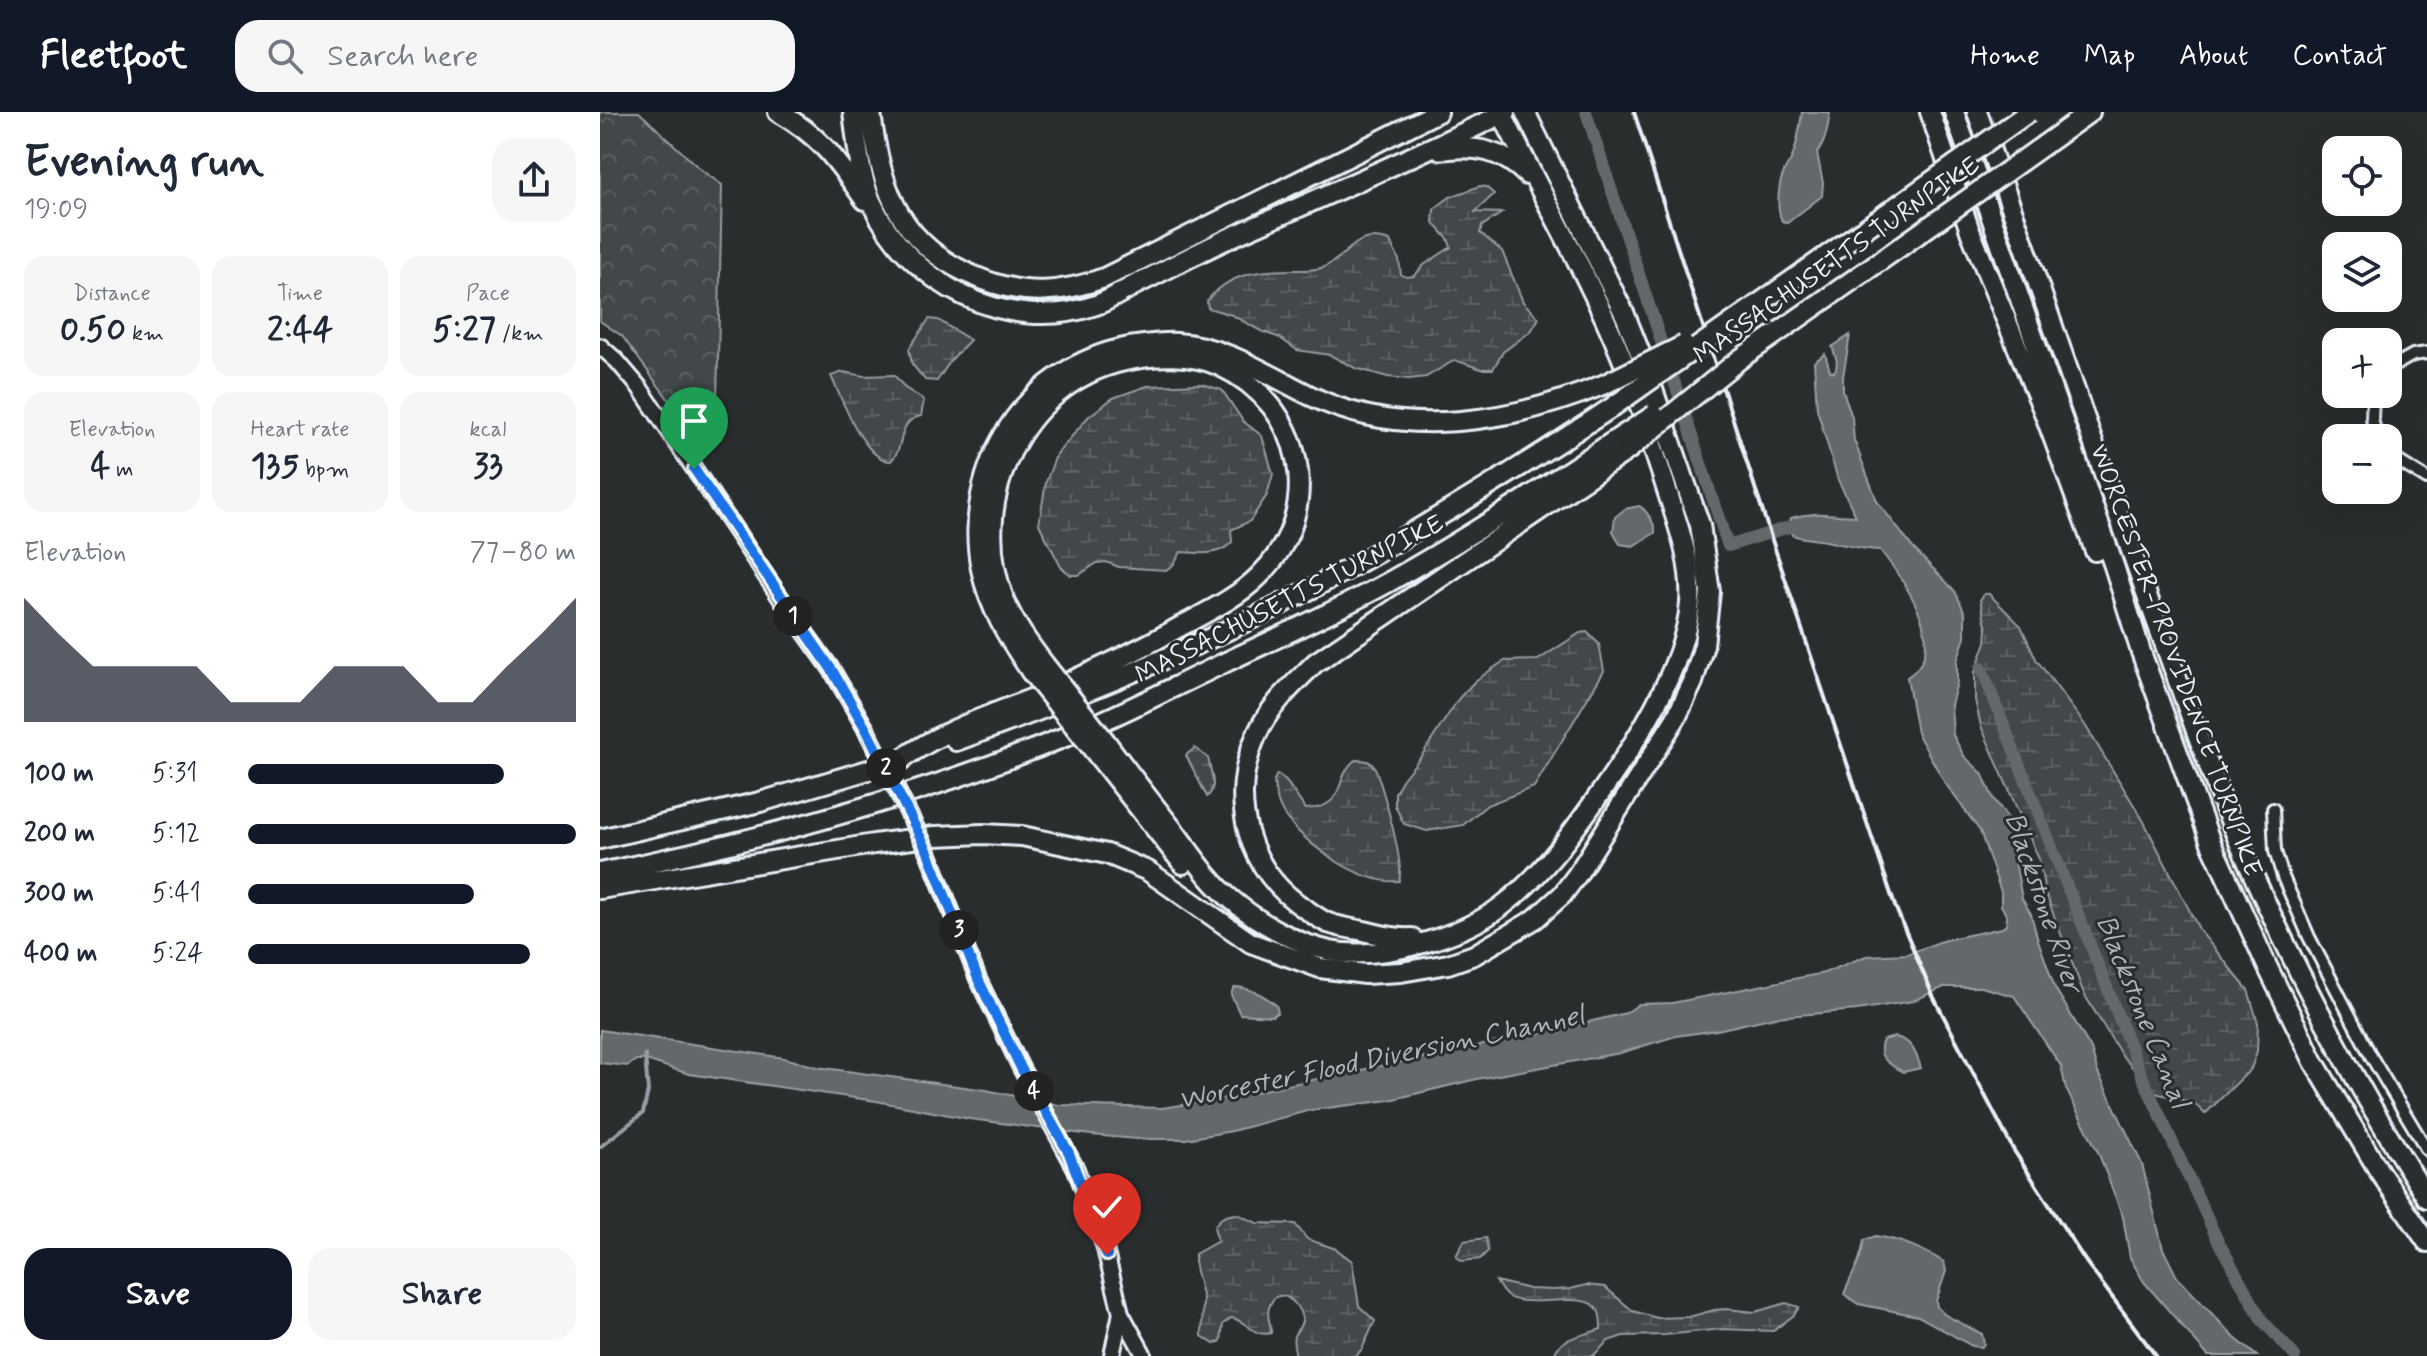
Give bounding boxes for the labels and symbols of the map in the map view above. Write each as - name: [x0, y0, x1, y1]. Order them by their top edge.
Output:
- street label: MASSACHUSETTS TURNPIKE: [1687, 149, 1987, 373]
- pin: [660, 387, 728, 469]
- street label: WORCESTER-PROVIDENCE TURNPIKE: [2081, 440, 2269, 882]
- street label: MASSACHUSETTS TURNPIKE: [1130, 507, 1450, 693]
- pin: 1: [773, 596, 813, 636]
- pin: 2: [866, 748, 906, 788]
- water label: Blackstone River: [1994, 808, 2092, 1001]
- pin: 3: [939, 910, 979, 950]
- water label: Blackstone Canal: [2086, 910, 2198, 1116]
- water label: Worcester Flood Diversion Channel: [1175, 997, 1590, 1120]
- pin: 4: [1014, 1071, 1054, 1111]
- pin: [1073, 1173, 1141, 1255]

